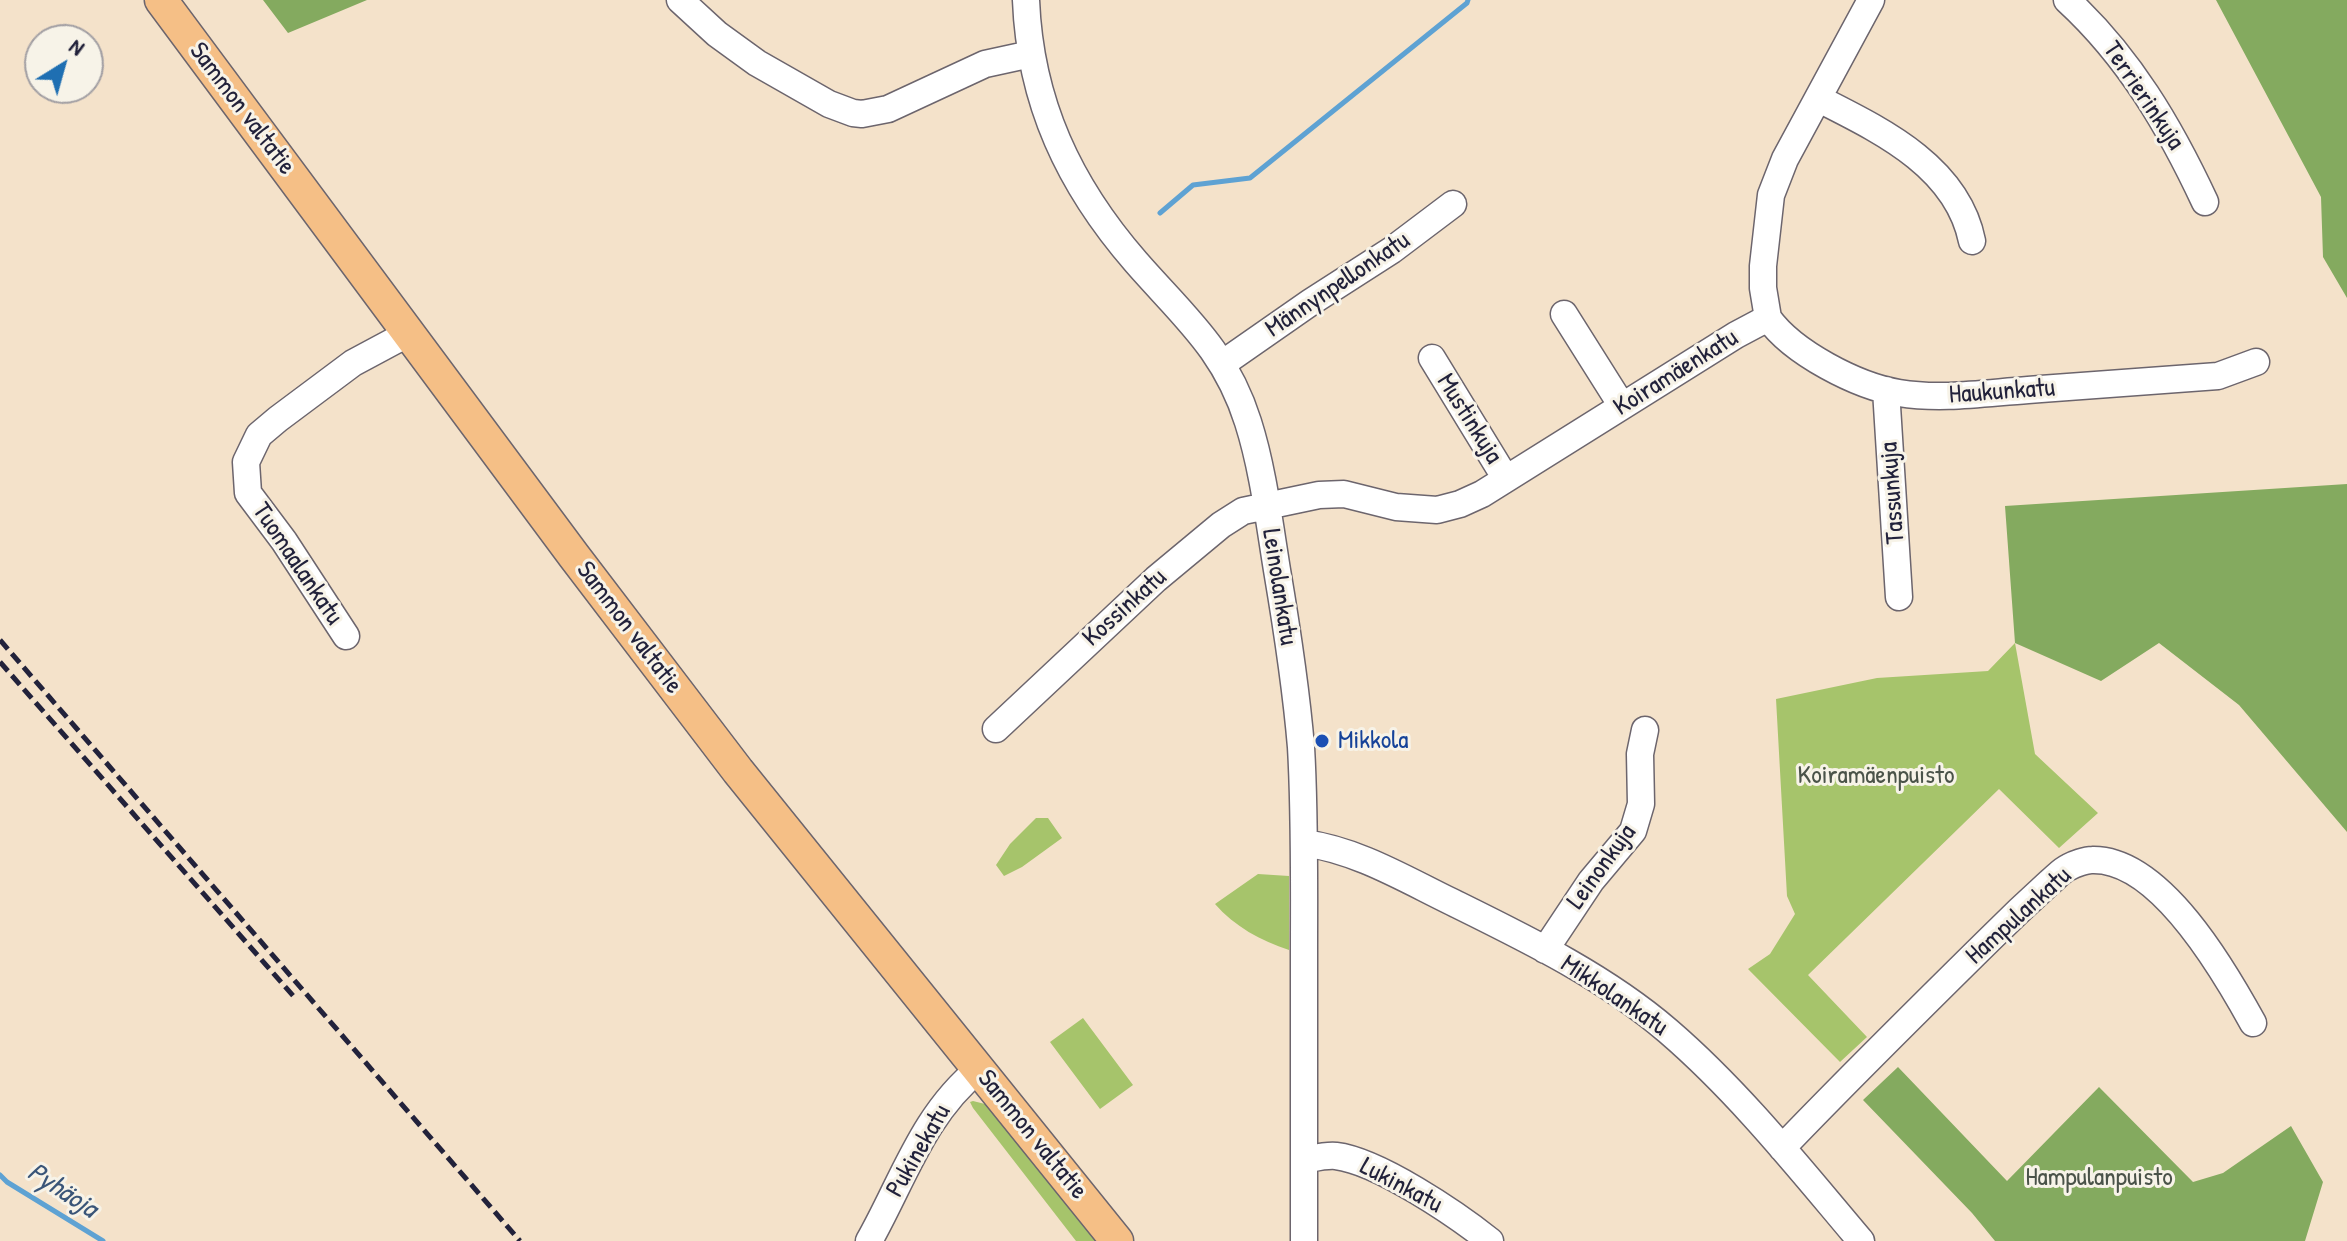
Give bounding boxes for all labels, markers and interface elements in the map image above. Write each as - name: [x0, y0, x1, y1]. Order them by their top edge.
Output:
- north arrow: [24, 24, 104, 104]
- text: N: [64, 31, 91, 62]
- street label: Terrierinkuja: [2095, 36, 2191, 156]
- street label: Sammon valtatie: [182, 37, 302, 181]
- street label: Männynpellonkatu: [1260, 225, 1416, 345]
- street label: Koiramäenkatu: [1608, 323, 1744, 423]
- street label: Mustinkuja: [1429, 368, 1509, 470]
- street label: Haukunkatu: [1948, 373, 2056, 411]
- street label: Tassunkuja: [1874, 441, 1912, 545]
- street label: Tuomaalankatu: [245, 497, 349, 631]
- street label: Leinolankatu: [1254, 527, 1304, 647]
- street label: Sammon valtatie: [569, 556, 689, 700]
- street label: Kossinkatu: [1077, 562, 1173, 654]
- place label: Mikkola: [1338, 725, 1408, 757]
- marker: Mikkola: [1313, 732, 1331, 750]
- park label: Koiramäenpuisto: [1798, 760, 1954, 792]
- street label: Leinonkuja: [1561, 818, 1643, 916]
- street label: Hampulankatu: [1960, 861, 2078, 971]
- street label: Mikkolankatu: [1554, 949, 1674, 1043]
- street label: Sammon valtatie: [970, 1064, 1094, 1206]
- street label: Pukinekatu: [880, 1099, 958, 1203]
- street label: Lukinkatu: [1354, 1151, 1448, 1221]
- water label: Pyhäoja: [21, 1156, 103, 1226]
- park label: Hampulanpuisto: [2025, 1162, 2173, 1194]

